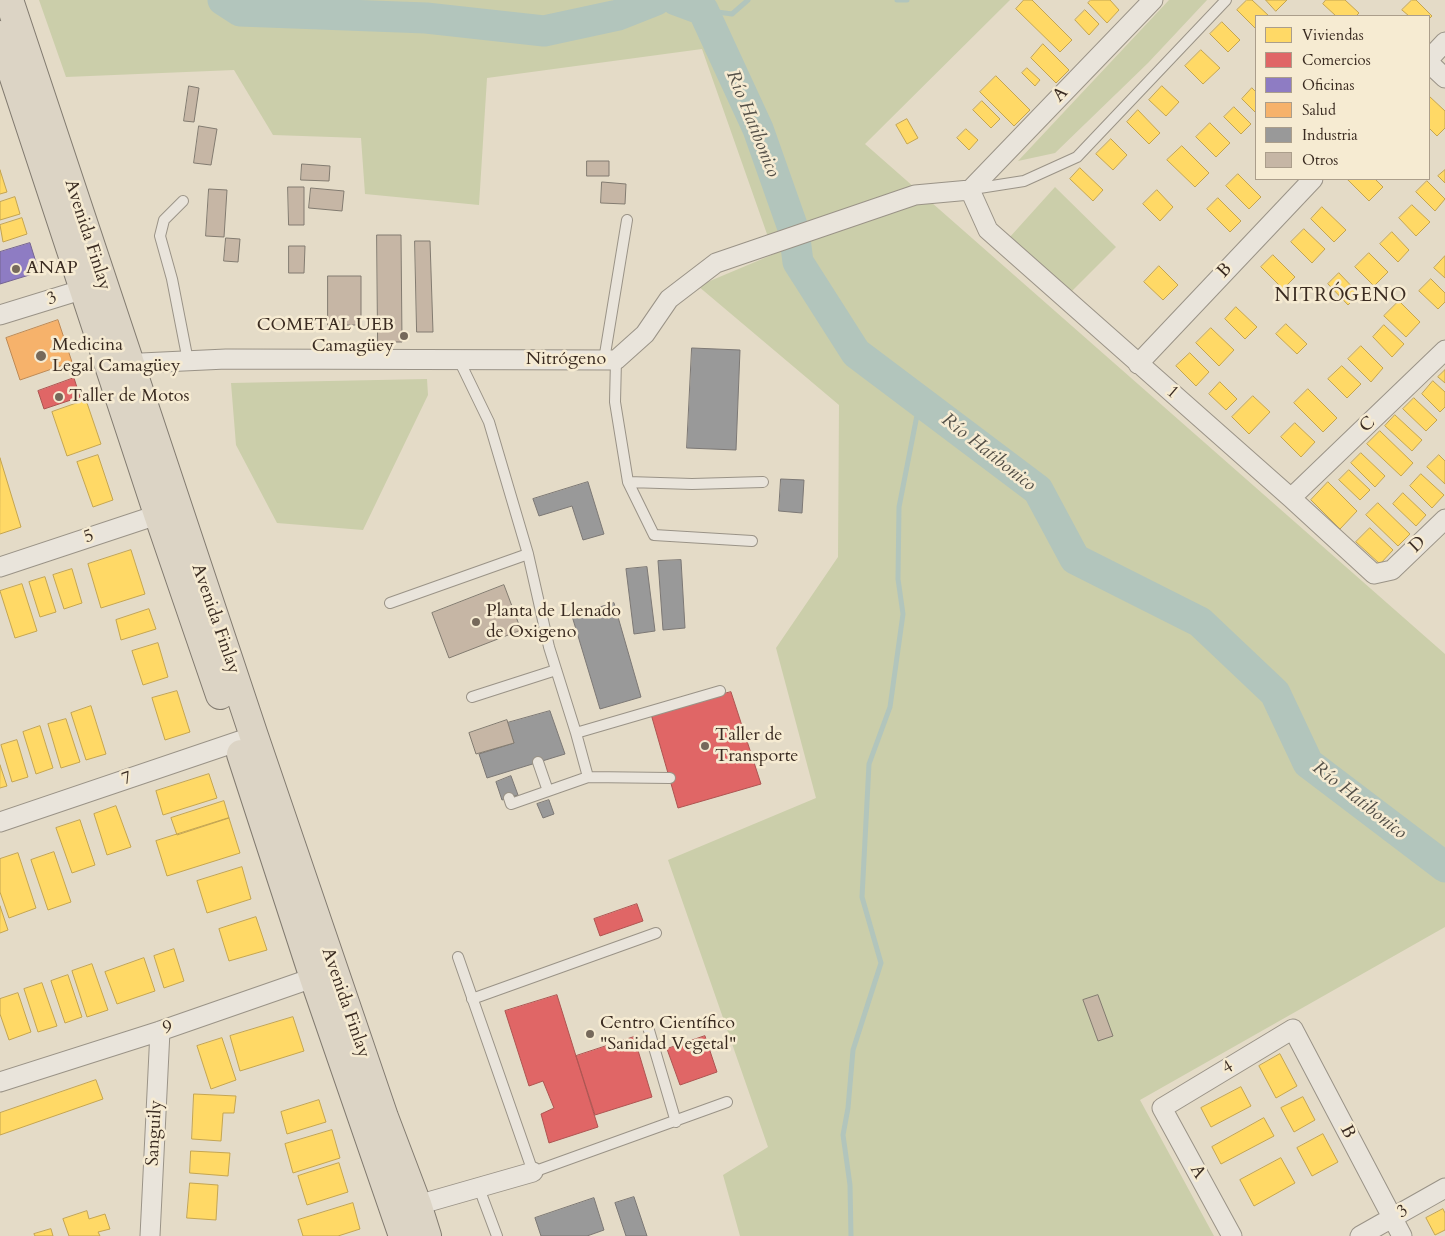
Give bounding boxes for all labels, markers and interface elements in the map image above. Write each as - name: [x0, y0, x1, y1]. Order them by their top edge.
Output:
- legend: [1255, 15, 1430, 180]
- text: Viviendas: [1302, 25, 1364, 45]
- text: Comercios: [1302, 50, 1371, 70]
- water label: Río Hatibonico: [720, 67, 784, 181]
- text: Oficinas: [1302, 75, 1355, 95]
- street label: A: [1049, 83, 1073, 107]
- text: Salud: [1302, 100, 1336, 120]
- text: Industria: [1302, 125, 1358, 145]
- text: Otros: [1302, 150, 1338, 170]
- street label: Avenida Finlay: [59, 177, 115, 293]
- place label: ANAP: [26, 258, 78, 280]
- street label: B: [1213, 259, 1237, 283]
- marker: ANAP: [10, 263, 22, 275]
- district label: NITRÓGENO: [1273, 286, 1409, 308]
- street label: 3: [44, 287, 60, 311]
- place label: COMETAL UEB Camagüey: [257, 315, 394, 358]
- marker: COMETAL UEB Camagüey: [398, 330, 410, 342]
- place label: Medicina Legal Camagüey: [52, 335, 181, 378]
- marker: Medicina Legal Camagüey: [34, 349, 48, 363]
- street label: Nitrógeno: [526, 349, 606, 371]
- street label: 1: [1161, 382, 1183, 404]
- place label: Taller de Motos: [69, 386, 189, 408]
- marker: Taller de Motos: [53, 391, 65, 403]
- water label: Río Hatibonico: [936, 409, 1040, 497]
- street label: C: [1356, 412, 1380, 438]
- street label: 5: [81, 525, 97, 549]
- street label: D: [1405, 532, 1431, 558]
- street label: Avenida Finlay: [186, 561, 244, 677]
- place label: Planta de Llenado de Oxigeno: [486, 601, 621, 644]
- marker: Planta de Llenado de Oxigeno: [470, 616, 482, 628]
- place label: Taller de Transporte: [715, 725, 799, 768]
- marker: Taller de Transporte: [699, 740, 711, 752]
- water label: Río Hatibonico: [1307, 757, 1411, 845]
- street label: 7: [119, 767, 135, 791]
- street label: Avenida Finlay: [316, 945, 374, 1061]
- place label: Centro Científico "Sanidad Vegetal": [600, 1013, 736, 1056]
- street label: 9: [160, 1016, 176, 1040]
- marker: Centro Científico "Sanidad Vegetal": [584, 1028, 596, 1040]
- street label: 4: [1218, 1056, 1238, 1080]
- street label: Sanguily: [142, 1099, 168, 1167]
- street label: B: [1335, 1122, 1359, 1142]
- street label: A: [1184, 1161, 1210, 1183]
- street label: 3: [1394, 1200, 1412, 1224]

